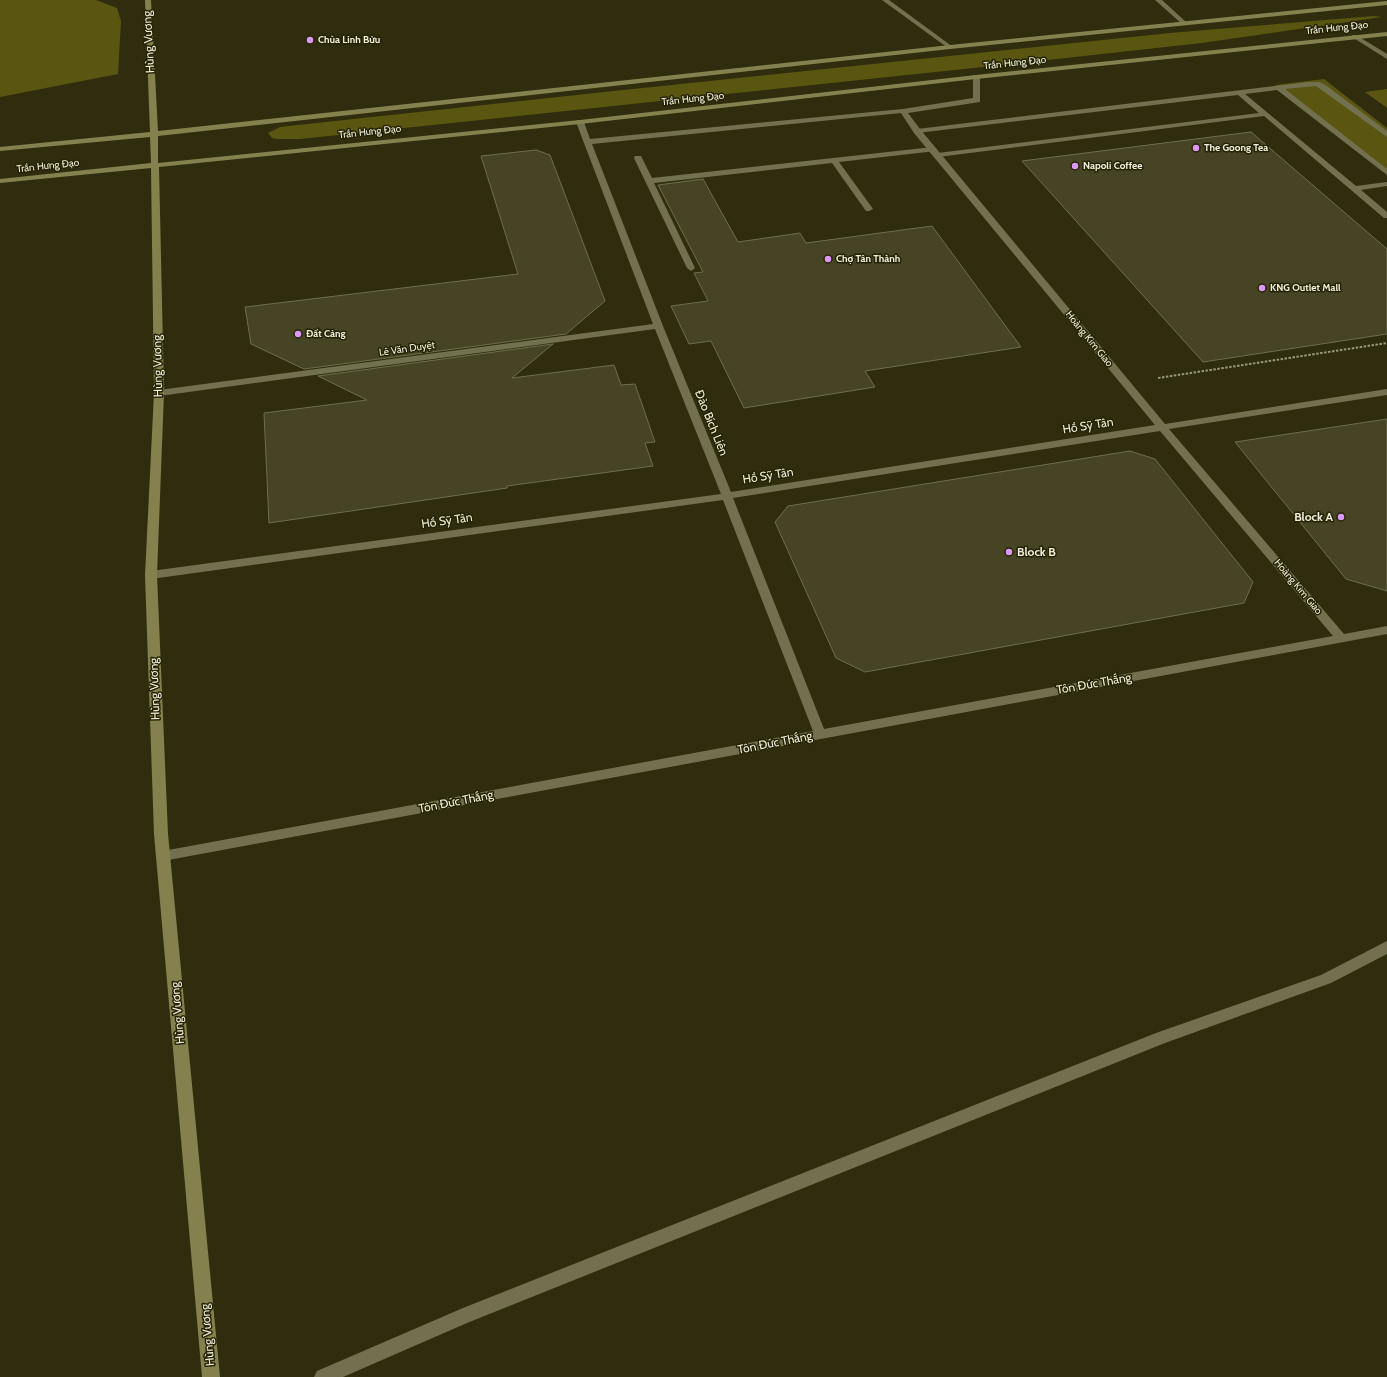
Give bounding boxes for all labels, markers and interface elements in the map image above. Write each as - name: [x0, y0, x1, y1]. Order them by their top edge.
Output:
- street label: Hùng Vương: [140, 10, 158, 74]
- street label: Trần Hưng Đạo: [1305, 19, 1369, 37]
- place label: Chùa Linh Bửu: [318, 34, 380, 46]
- marker: Chùa Linh Bửu: [305, 35, 315, 45]
- street label: Trần Hưng Đạo: [983, 54, 1047, 72]
- street label: Trần Hưng Đạo: [661, 90, 725, 108]
- street label: Trần Hưng Đạo: [338, 123, 402, 141]
- place label: The Goong Tea: [1204, 142, 1268, 154]
- marker: The Goong Tea: [1191, 143, 1201, 153]
- street label: Trần Hưng Đạo: [16, 157, 80, 175]
- place label: Napoli Coffee: [1083, 160, 1142, 172]
- marker: Napoli Coffee: [1070, 161, 1080, 171]
- place label: Chợ Tân Thành: [836, 253, 900, 265]
- marker: Chợ Tân Thành: [823, 254, 833, 264]
- place label: KNG Outlet Mall: [1270, 282, 1341, 294]
- marker: KNG Outlet Mall: [1257, 283, 1267, 293]
- street label: Hoàng Kim Giao: [1063, 309, 1115, 369]
- place label: Đất Cảng: [306, 328, 345, 340]
- marker: Đất Cảng: [293, 329, 303, 339]
- street label: Hùng Vương: [150, 335, 166, 397]
- street label: Lê Văn Duyệt: [378, 339, 436, 359]
- street label: Đào Bích Liên: [691, 388, 731, 458]
- street label: Hồ Sỹ Tân: [1062, 415, 1114, 437]
- street label: Hồ Sỹ Tân: [742, 465, 794, 487]
- street label: Hồ Sỹ Tân: [421, 510, 473, 532]
- place label: Block A: [1294, 510, 1333, 524]
- marker: Block A: [1336, 512, 1346, 522]
- place label: Block B: [1017, 545, 1056, 559]
- marker: Block B: [1004, 547, 1014, 557]
- street label: Hoàng Kim Giao: [1271, 557, 1325, 617]
- street label: Hùng Vương: [147, 658, 163, 720]
- street label: Tôn Đức Thắng: [1055, 670, 1133, 698]
- street label: Tôn Đức Thắng: [736, 729, 814, 757]
- street label: Tôn Đức Thắng: [417, 788, 495, 816]
- street label: Hùng Vương: [168, 981, 188, 1045]
- street label: Hùng Vương: [198, 1303, 218, 1367]

